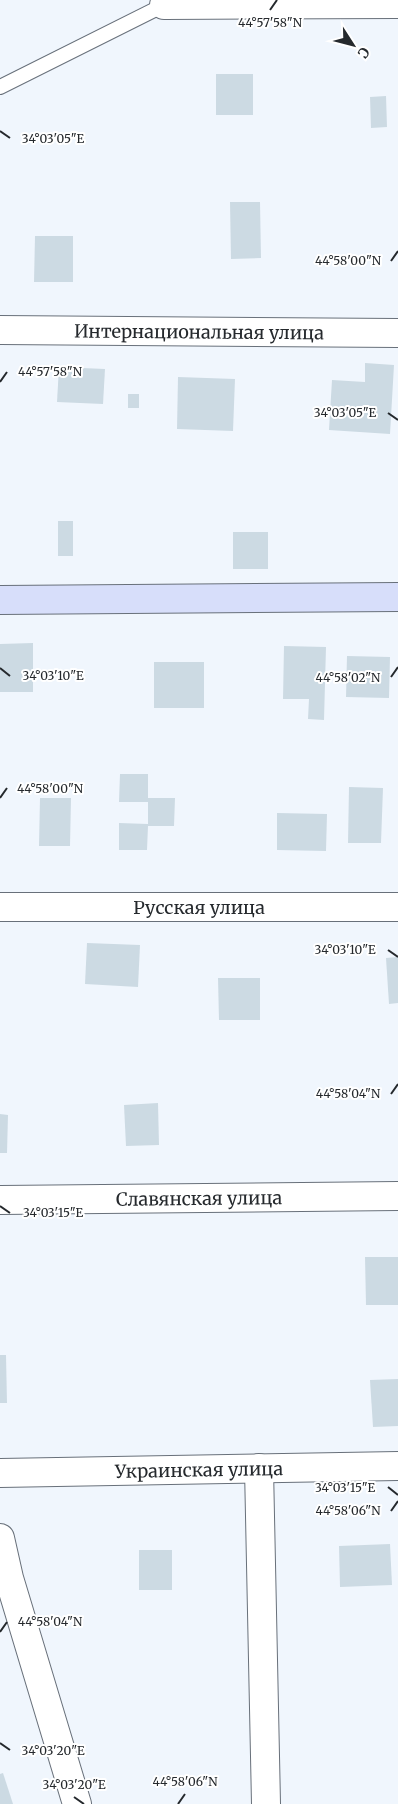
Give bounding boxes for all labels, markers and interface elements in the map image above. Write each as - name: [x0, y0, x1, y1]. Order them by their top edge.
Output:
- text: 44°57'58"N: [238, 15, 303, 30]
- north arrow: [328, 20, 378, 70]
- text: С: [354, 44, 374, 62]
- text: 34°03'05"E: [22, 131, 85, 146]
- text: 44°58'00"N: [315, 253, 382, 268]
- street label: Интернациональная улица: [74, 319, 324, 344]
- text: 44°57'58"N: [18, 364, 83, 379]
- text: 34°03'05"E: [314, 405, 377, 420]
- text: 34°03'10"E: [22, 668, 84, 683]
- text: 44°58'02"N: [316, 670, 381, 685]
- text: 44°58'00"N: [17, 781, 84, 796]
- street label: Русская улица: [133, 896, 265, 919]
- text: 34°03'10"E: [314, 942, 376, 957]
- text: 44°58'04"N: [316, 1086, 381, 1101]
- street label: Славянская улица: [116, 1186, 283, 1210]
- text: 34°03'15"E: [23, 1205, 83, 1220]
- street label: Украинская улица: [114, 1457, 284, 1482]
- text: 34°03'15"E: [315, 1480, 375, 1495]
- text: 44°58'06"N: [316, 1503, 381, 1518]
- text: 44°58'04"N: [18, 1614, 83, 1629]
- text: 34°03'20"E: [21, 1743, 85, 1758]
- text: 44°58'06"N: [153, 1774, 218, 1789]
- text: 34°03'20"E: [42, 1777, 106, 1792]

